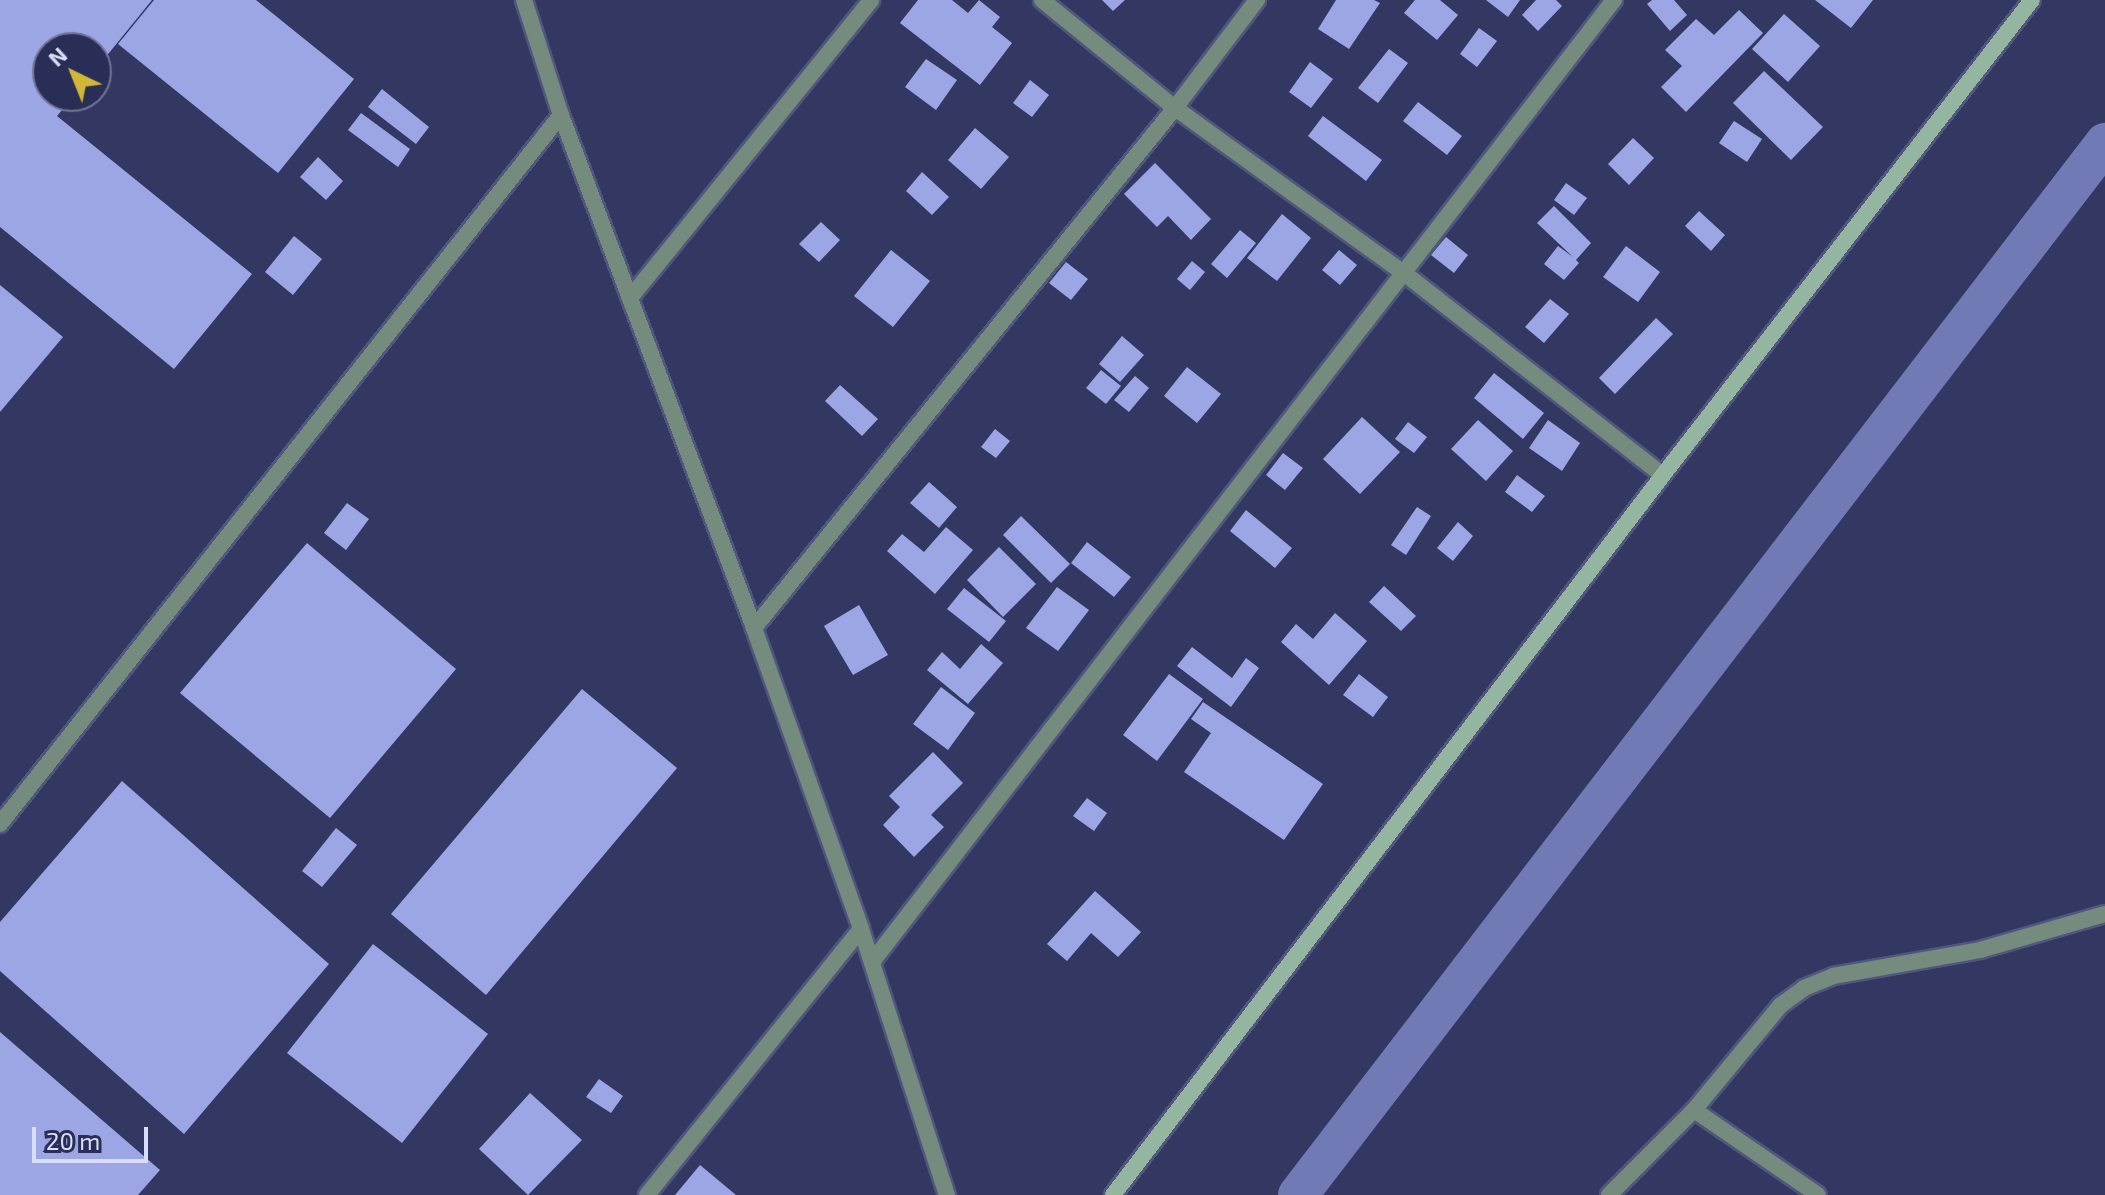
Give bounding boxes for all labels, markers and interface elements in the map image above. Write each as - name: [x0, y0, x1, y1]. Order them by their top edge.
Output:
- north arrow: [32, 32, 112, 112]
- text: N: [42, 41, 72, 71]
- scale bar: [36, 1111, 152, 1161]
- text: 20 m: [46, 1126, 100, 1155]

